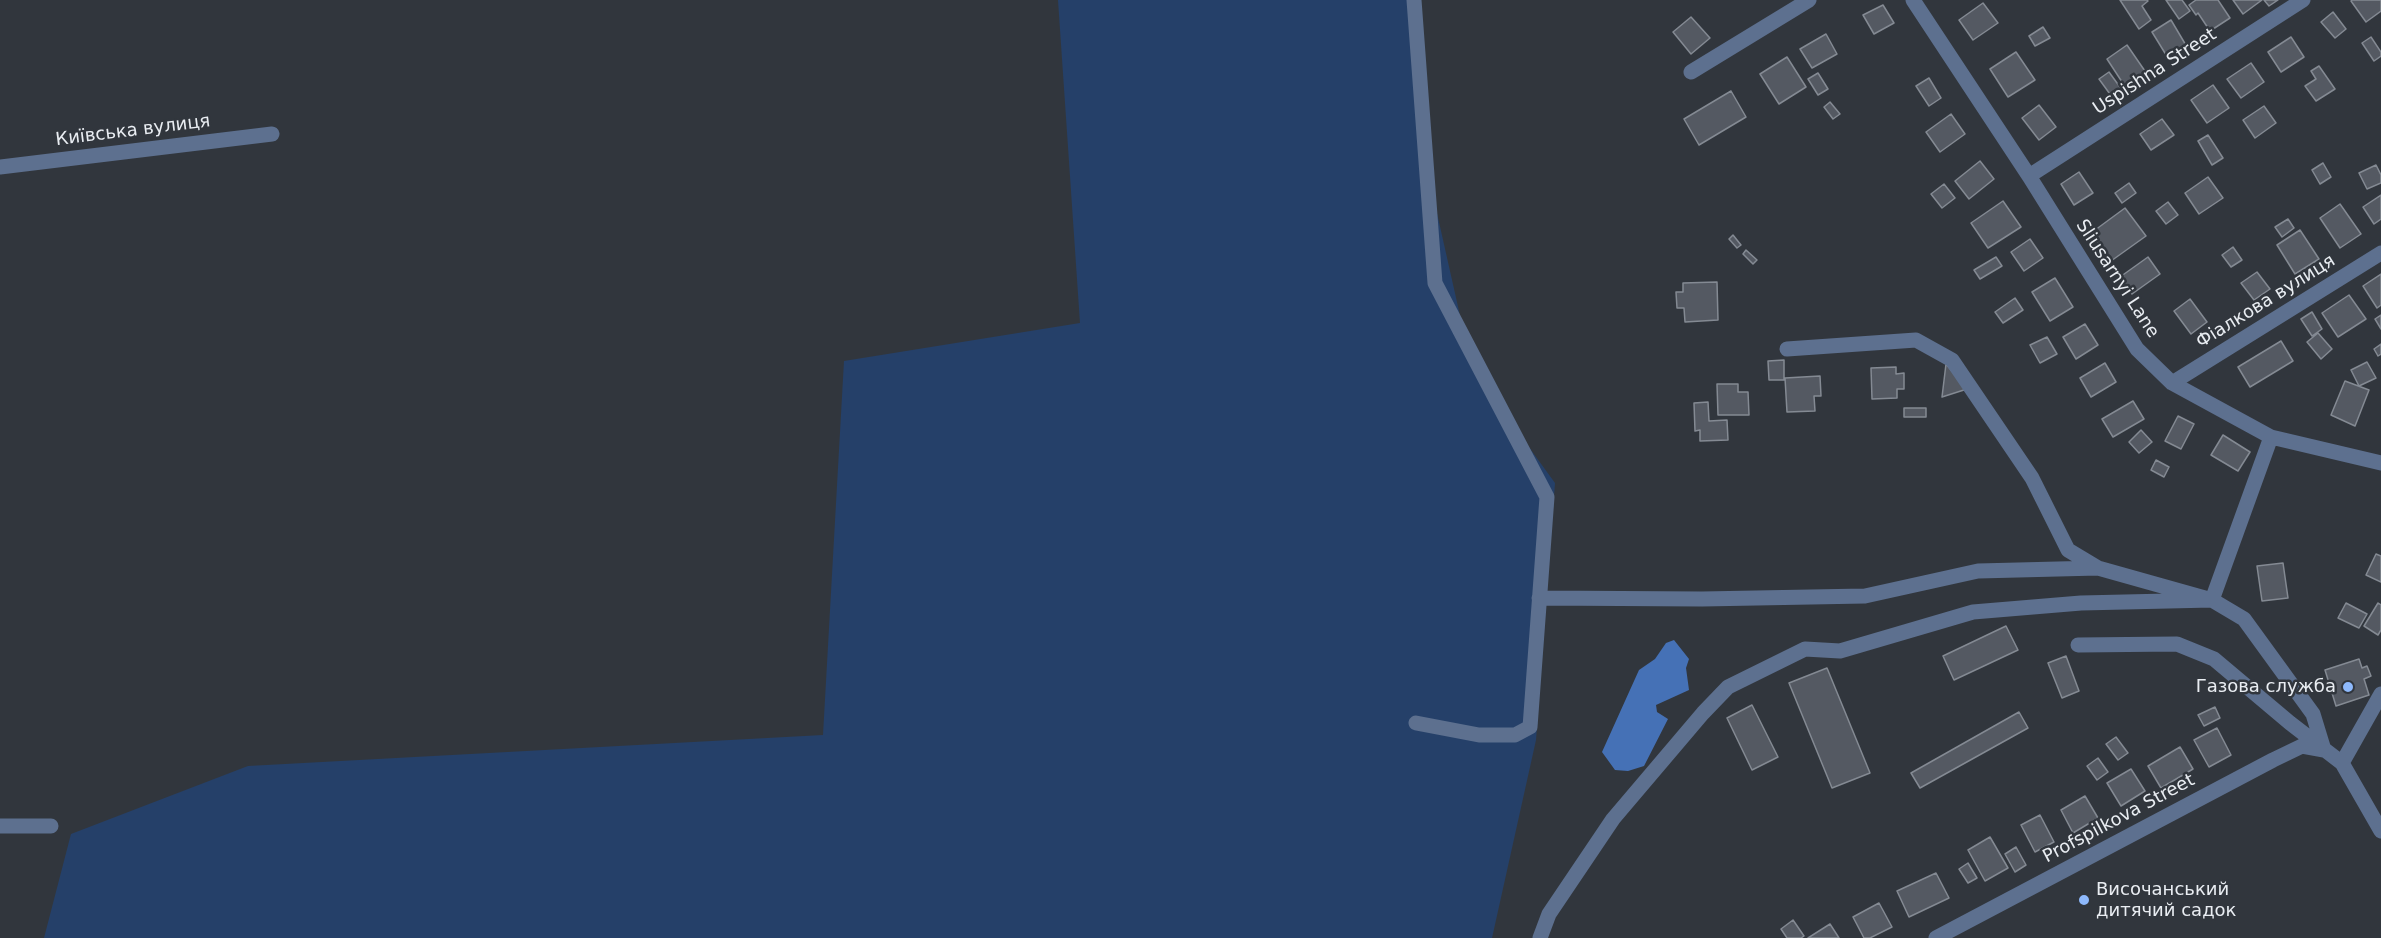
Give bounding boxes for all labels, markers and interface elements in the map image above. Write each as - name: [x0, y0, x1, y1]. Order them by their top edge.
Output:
- street label: Uspishna Street: [2089, 24, 2221, 120]
- street label: Київська вулиця: [54, 111, 212, 151]
- street label: Sliusarnyi Lane: [2071, 216, 2163, 342]
- street label: Фіалкова вулиця: [2193, 250, 2339, 354]
- place label: Газова служба: [2196, 676, 2336, 698]
- marker: Газова служба: [2341, 680, 2355, 694]
- street label: Profspilkova Street: [2040, 770, 2198, 868]
- place label: Височанський дитячий садок: [2096, 879, 2236, 922]
- marker: Височанський дитячий садок: [2077, 893, 2091, 907]

